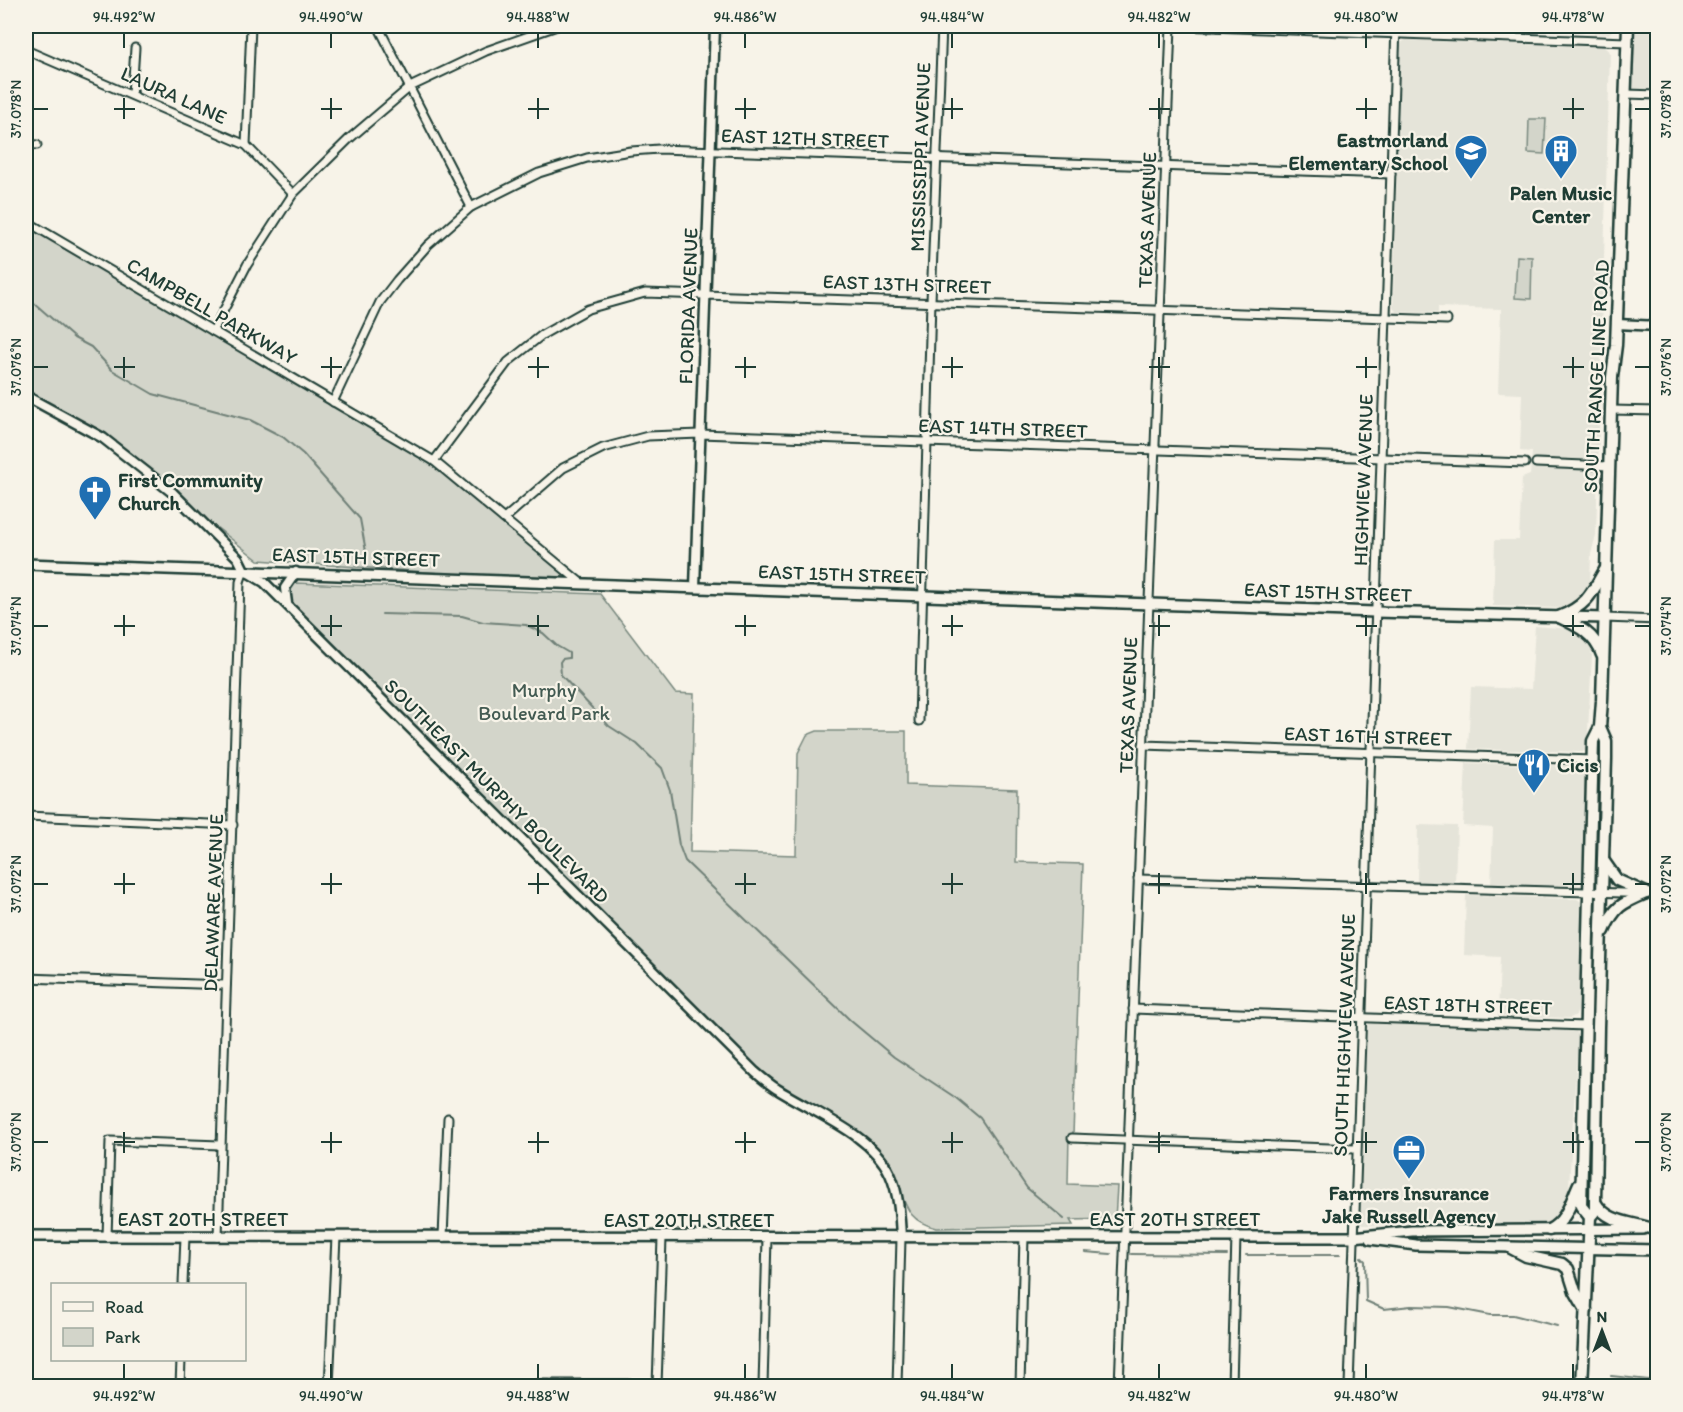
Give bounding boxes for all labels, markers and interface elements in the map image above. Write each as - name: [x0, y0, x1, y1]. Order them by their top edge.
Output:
- text: 94.492°W: [93, 8, 155, 26]
- text: 94.490°W: [299, 8, 363, 26]
- text: 94.488°W: [506, 8, 570, 26]
- text: 94.486°W: [714, 8, 777, 26]
- text: 94.484°W: [920, 8, 984, 26]
- text: 94.482°W: [1128, 8, 1191, 26]
- text: 94.480°W: [1334, 8, 1398, 26]
- text: 94.478°W: [1542, 8, 1604, 26]
- street label: LAURA LANE: [117, 61, 231, 129]
- street label: MISSISSIPPI AVENUE: [905, 62, 935, 252]
- text: 37.078°N: [7, 80, 25, 138]
- text: 37.078°N: [1657, 80, 1675, 138]
- street label: EAST 12TH STREET: [721, 123, 889, 153]
- place label: Eastmorland Elementary School: [1289, 128, 1449, 176]
- school or university icon: Eastmorland Elementary School: [1453, 133, 1489, 180]
- building icon: Palen Music Center: [1543, 133, 1579, 180]
- street label: TEXAS AVENUE: [1133, 151, 1161, 289]
- place label: Palen Music Center: [1510, 181, 1613, 228]
- street label: FLORIDA AVENUE: [673, 227, 703, 385]
- street label: CAMPBELL PARKWAY: [123, 252, 302, 370]
- street label: SOUTH RANGE LINE ROAD: [1578, 259, 1614, 493]
- street label: EAST 13TH STREET: [822, 269, 992, 299]
- text: 37.076°N: [7, 338, 25, 396]
- text: 37.076°N: [1657, 338, 1675, 396]
- street label: HIGHVIEW AVENUE: [1348, 394, 1378, 566]
- street label: EAST 14TH STREET: [918, 413, 1088, 443]
- place label: First Community Church: [118, 468, 263, 515]
- church icon: First Community Church: [77, 474, 113, 521]
- street label: EAST 15TH STREET: [272, 542, 440, 572]
- street label: EAST 15TH STREET: [758, 559, 926, 589]
- street label: EAST 15TH STREET: [1244, 577, 1412, 607]
- text: 37.074°N: [7, 596, 25, 656]
- text: 37.074°N: [1657, 596, 1675, 656]
- street label: TEXAS AVENUE: [1114, 636, 1142, 774]
- street label: SOUTHEAST MURPHY BOULEVARD: [380, 674, 614, 908]
- park label: Murphy Boulevard Park: [478, 678, 610, 725]
- street label: EAST 16TH STREET: [1284, 721, 1452, 751]
- restaurant icon: Cicis: [1516, 747, 1552, 794]
- place label: Cicis: [1557, 753, 1598, 777]
- street label: DELAWARE AVENUE: [198, 813, 228, 993]
- text: 37.072°N: [7, 855, 25, 913]
- text: 37.072°N: [1657, 855, 1675, 913]
- street label: SOUTH HIGHVIEW AVENUE: [1328, 913, 1360, 1157]
- street label: EAST 18TH STREET: [1383, 990, 1553, 1020]
- text: 37.070°N: [7, 1112, 25, 1172]
- text: 37.070°N: [1657, 1112, 1675, 1172]
- office icon: Farmers Insurance Jake Russell Agency: [1391, 1133, 1427, 1180]
- place label: Farmers Insurance Jake Russell Agency: [1321, 1181, 1496, 1229]
- street label: EAST 20TH STREET: [117, 1207, 289, 1231]
- street label: EAST 20TH STREET: [1089, 1207, 1261, 1231]
- street label: EAST 20TH STREET: [603, 1208, 775, 1232]
- legend: [51, 1283, 246, 1361]
- text: Road: [105, 1296, 144, 1318]
- north arrow: [1572, 1301, 1632, 1361]
- text: N: [1597, 1307, 1607, 1326]
- text: Park: [105, 1326, 140, 1348]
- text: 94.492°W: [93, 1387, 155, 1405]
- text: 94.490°W: [299, 1387, 363, 1405]
- text: 94.488°W: [506, 1387, 570, 1405]
- text: 94.486°W: [714, 1387, 777, 1405]
- text: 94.484°W: [920, 1387, 984, 1405]
- text: 94.482°W: [1128, 1387, 1191, 1405]
- text: 94.480°W: [1334, 1387, 1398, 1405]
- text: 94.478°W: [1542, 1387, 1604, 1405]

